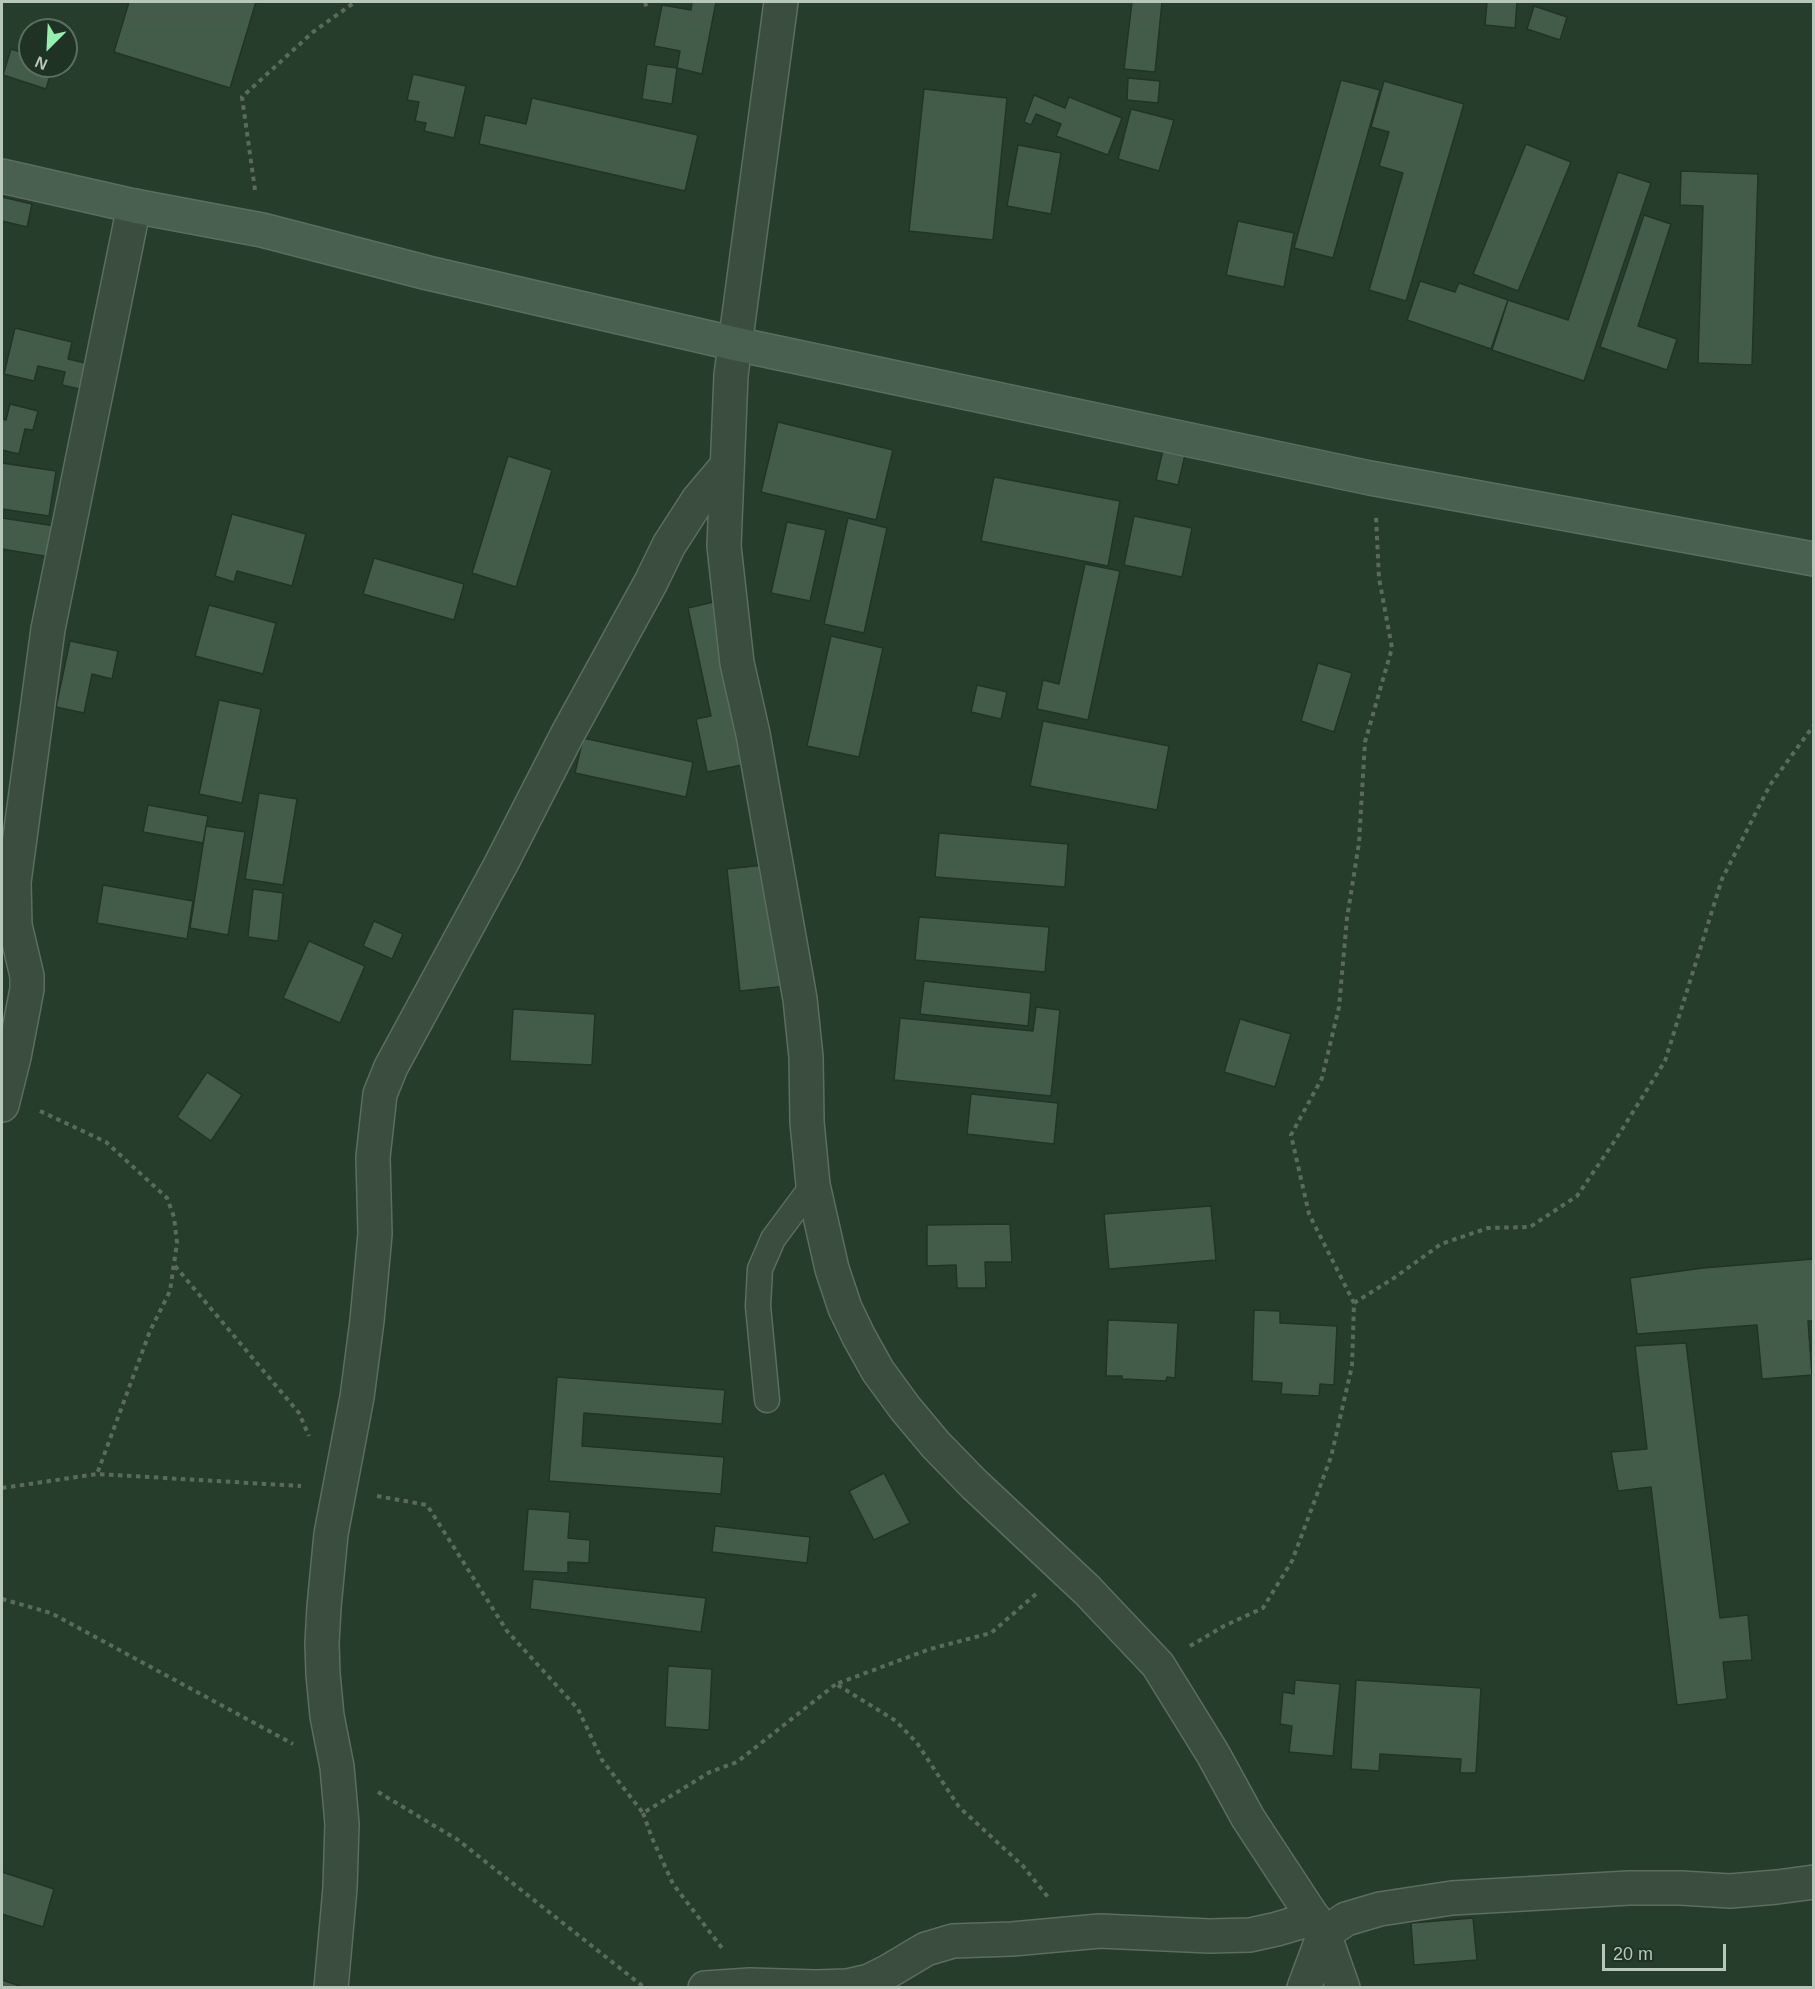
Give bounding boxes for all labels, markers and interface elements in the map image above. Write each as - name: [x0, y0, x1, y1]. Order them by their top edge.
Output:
- north arrow: [18, 18, 78, 78]
- text: N: [33, 53, 50, 73]
- scale bar: [1605, 1932, 1730, 1970]
- text: 20 m: [1613, 1944, 1653, 1964]

